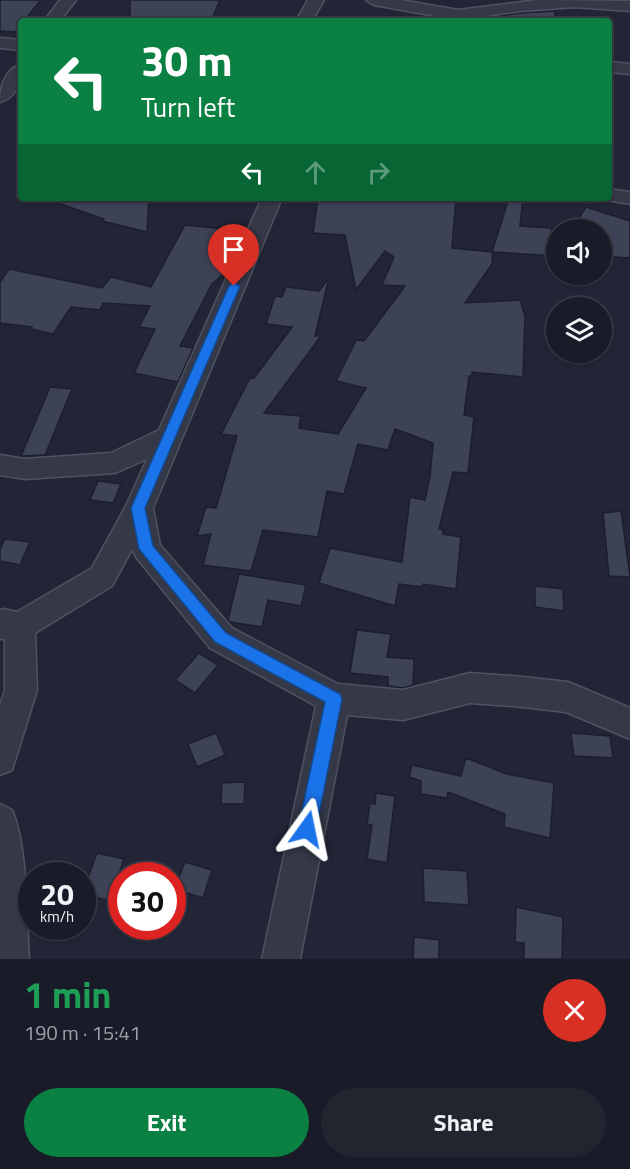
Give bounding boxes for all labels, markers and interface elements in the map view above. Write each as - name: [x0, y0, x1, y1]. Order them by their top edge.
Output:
- text: 30 m: [141, 28, 233, 92]
- icon: left: [42, 42, 120, 120]
- text: Turn left: [141, 86, 235, 127]
- icon: left: [236, 156, 269, 189]
- icon: ahead: [299, 156, 332, 189]
- icon: right: [362, 156, 395, 189]
- map controls: [546, 219, 612, 363]
- button: sound: [546, 219, 612, 285]
- pin: [208, 224, 259, 286]
- icon: arrive: [217, 233, 250, 266]
- button: layers: [546, 297, 612, 363]
- position arrow: [275, 797, 339, 861]
- speed limit sign: 30: [108, 862, 186, 940]
- text: 20: [40, 871, 74, 917]
- text: km/h: [40, 905, 74, 928]
- text: 1 min: [24, 967, 111, 1022]
- button: close: [543, 979, 606, 1042]
- text: 190 m · 15:41: [24, 1017, 141, 1048]
- button: Exit: [24, 1088, 309, 1157]
- button: Share: [321, 1088, 606, 1157]

